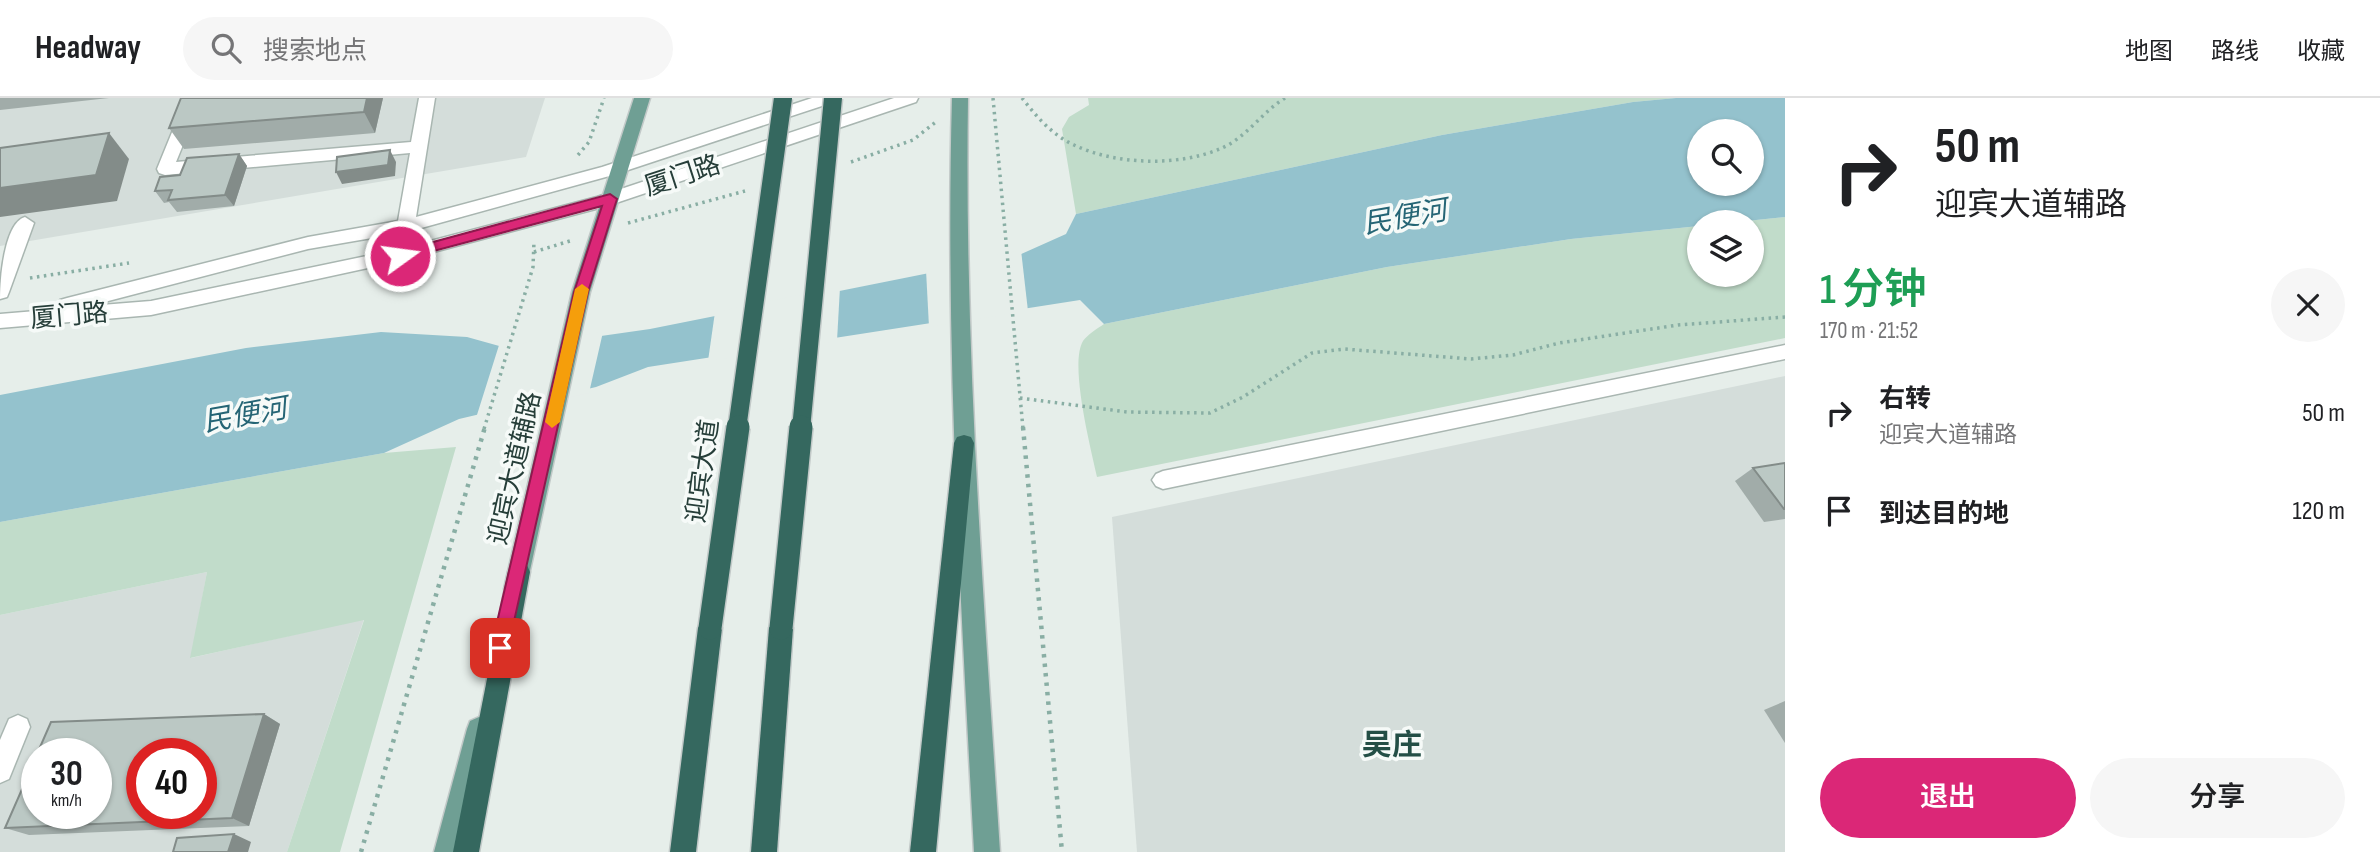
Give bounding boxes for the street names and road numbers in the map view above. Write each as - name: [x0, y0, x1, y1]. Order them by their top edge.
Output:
- street label: 厦门路: [641, 150, 724, 203]
- street label: 厦门路: [29, 298, 109, 335]
- street label: 迎宾大道辅路: [483, 389, 548, 548]
- street label: 迎宾大道: [681, 418, 726, 525]

